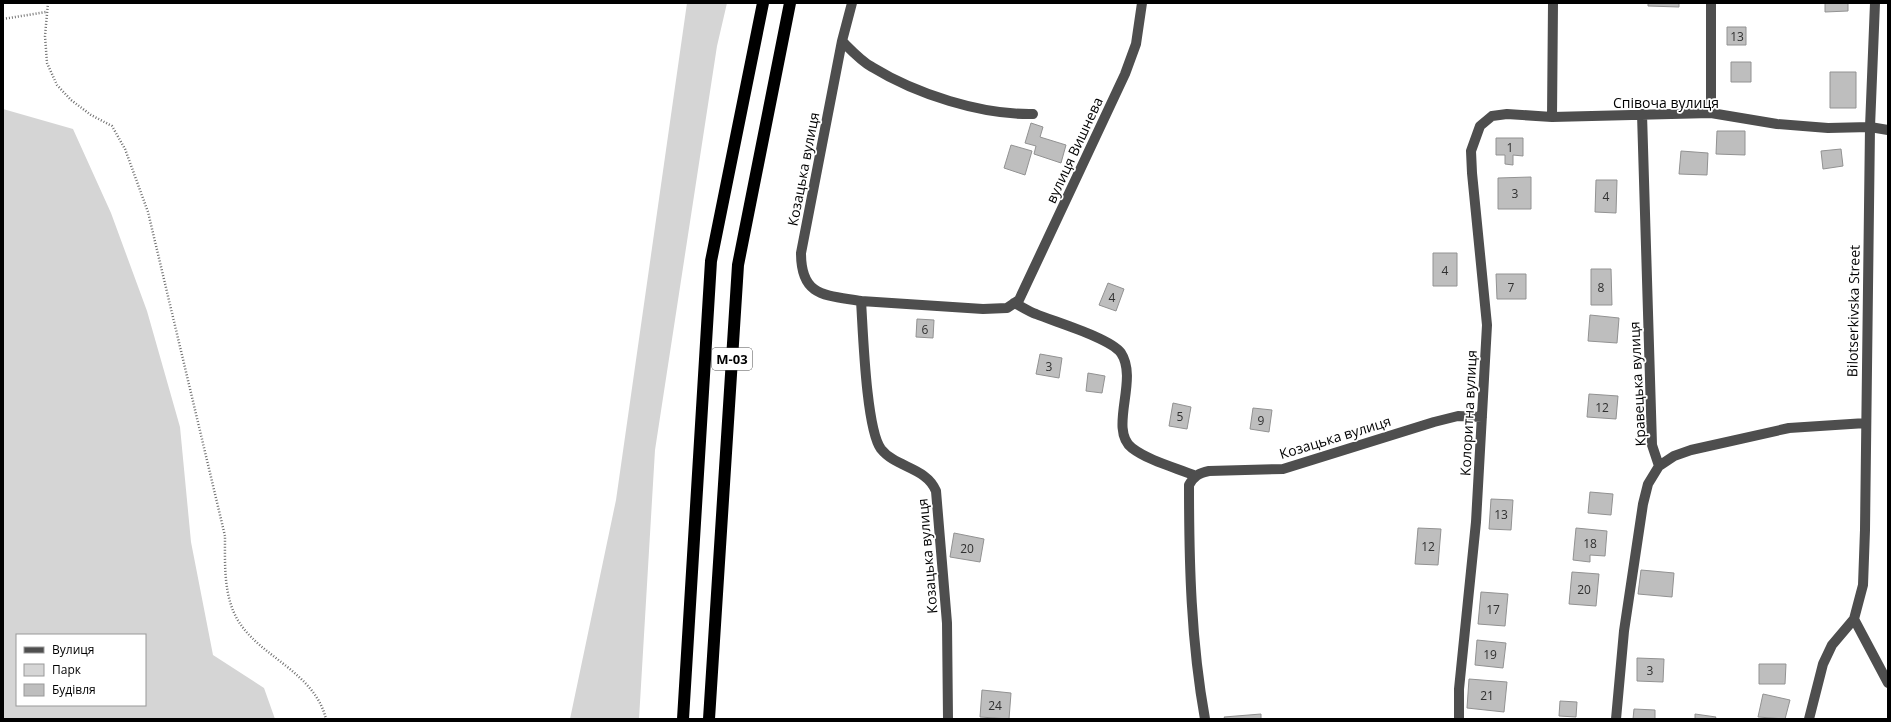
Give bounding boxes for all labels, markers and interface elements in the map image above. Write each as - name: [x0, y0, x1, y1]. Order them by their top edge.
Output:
- house number: 13: [1730, 28, 1744, 45]
- street label: Співоча вулиця: [1613, 93, 1719, 112]
- street label: вулиця Вишнева: [1041, 94, 1107, 206]
- street label: Козацька вулиця: [783, 110, 823, 228]
- house number: 1: [1507, 139, 1513, 156]
- house number: 3: [1512, 185, 1519, 202]
- house number: 4: [1603, 188, 1610, 205]
- street label: Bilotserkivska Street: [1842, 245, 1864, 377]
- house number: 4: [1442, 262, 1449, 279]
- house number: 7: [1508, 279, 1515, 296]
- house number: 8: [1598, 279, 1605, 296]
- house number: 4: [1109, 289, 1116, 306]
- house number: 6: [922, 321, 929, 338]
- street label: Кравецька вулиця: [1624, 321, 1650, 447]
- road number: М-03: [712, 348, 752, 370]
- street label: Колоритна вулиця: [1455, 349, 1481, 477]
- house number: 3: [1046, 358, 1053, 375]
- house number: 12: [1595, 399, 1609, 416]
- house number: 5: [1177, 408, 1184, 425]
- street label: Козацька вулиця: [1277, 411, 1393, 463]
- house number: 9: [1258, 412, 1265, 429]
- street label: Козацька вулиця: [912, 498, 942, 614]
- house number: 13: [1494, 506, 1508, 523]
- house number: 18: [1583, 535, 1597, 552]
- house number: 12: [1421, 538, 1435, 555]
- house number: 20: [960, 540, 974, 557]
- house number: 20: [1577, 581, 1591, 598]
- house number: 17: [1486, 601, 1500, 618]
- legend: [16, 634, 146, 706]
- text: Вулиця: [52, 641, 94, 658]
- house number: 19: [1483, 646, 1497, 663]
- text: Парк: [52, 661, 82, 678]
- house number: 3: [1647, 662, 1654, 679]
- text: Будівля: [52, 681, 96, 698]
- house number: 21: [1480, 687, 1494, 704]
- house number: 24: [988, 697, 1002, 714]

